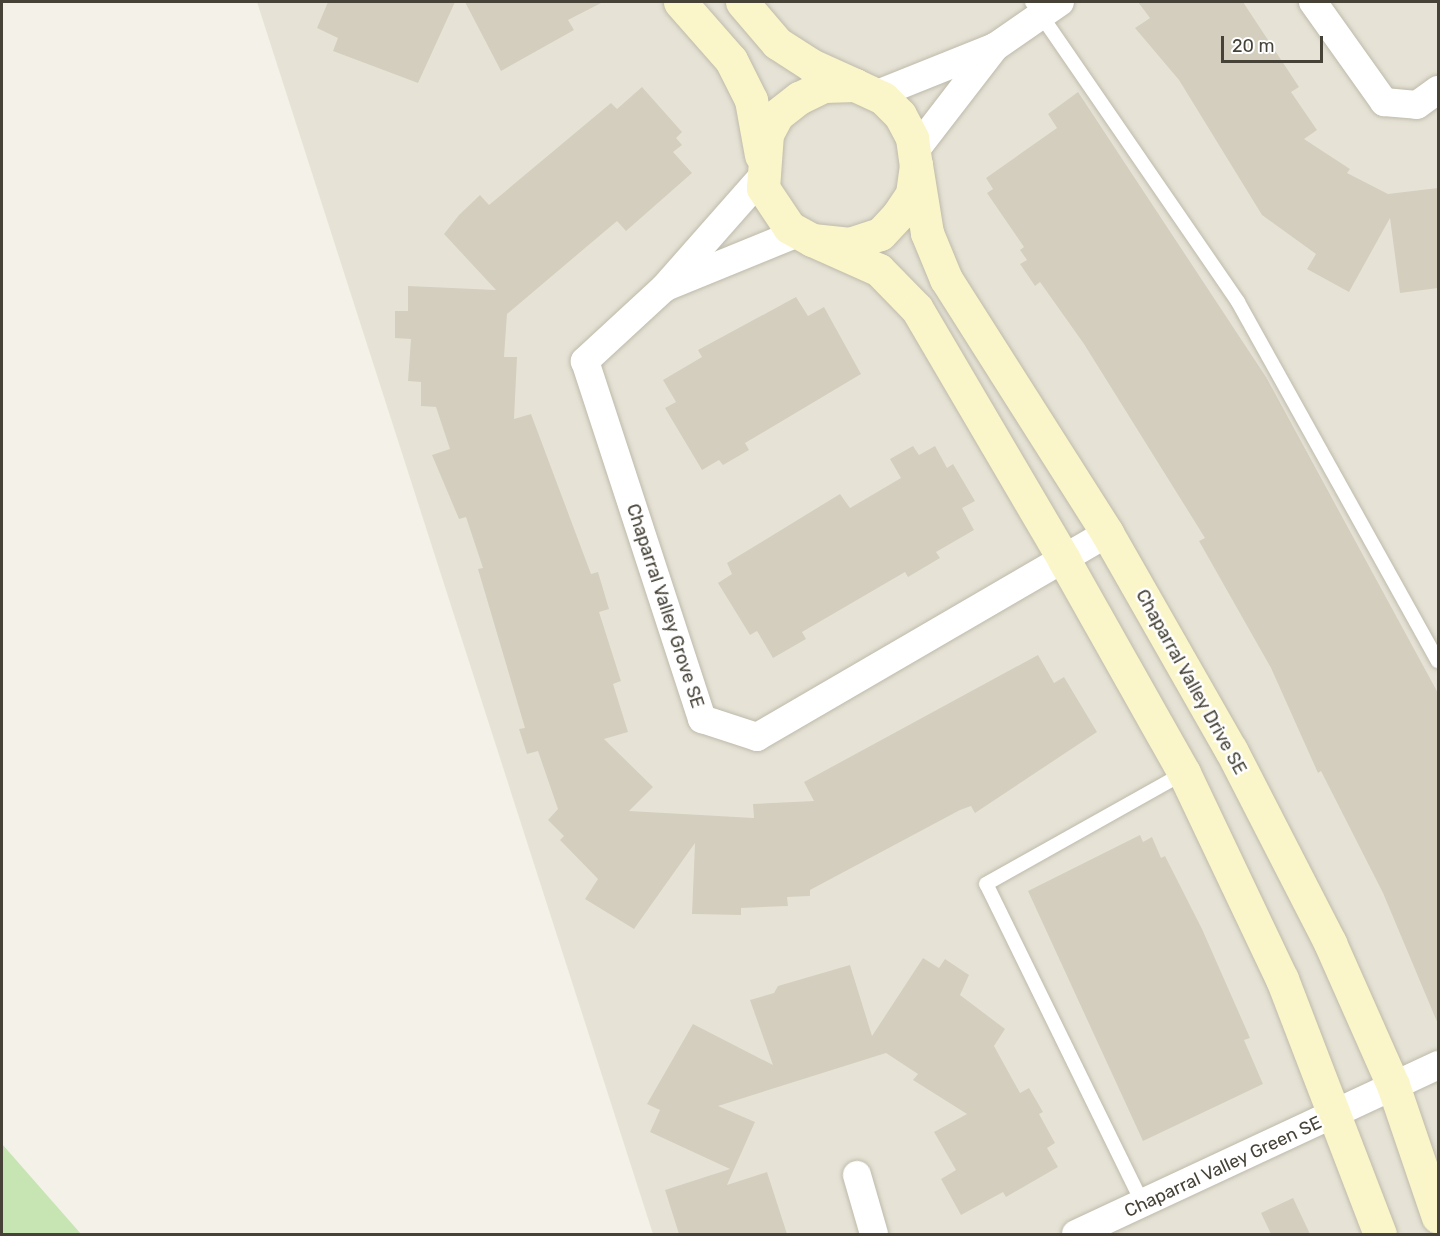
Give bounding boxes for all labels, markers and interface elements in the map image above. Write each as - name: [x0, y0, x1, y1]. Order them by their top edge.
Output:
- scale bar: [1224, 24, 1326, 62]
- text: 20 m: [1232, 35, 1274, 57]
- street label: Chaparral Valley Grove SE: [622, 501, 708, 711]
- street label: Chaparral Valley Drive SE: [1131, 585, 1251, 779]
- street label: Chaparral Valley Green SE: [1121, 1112, 1325, 1222]

